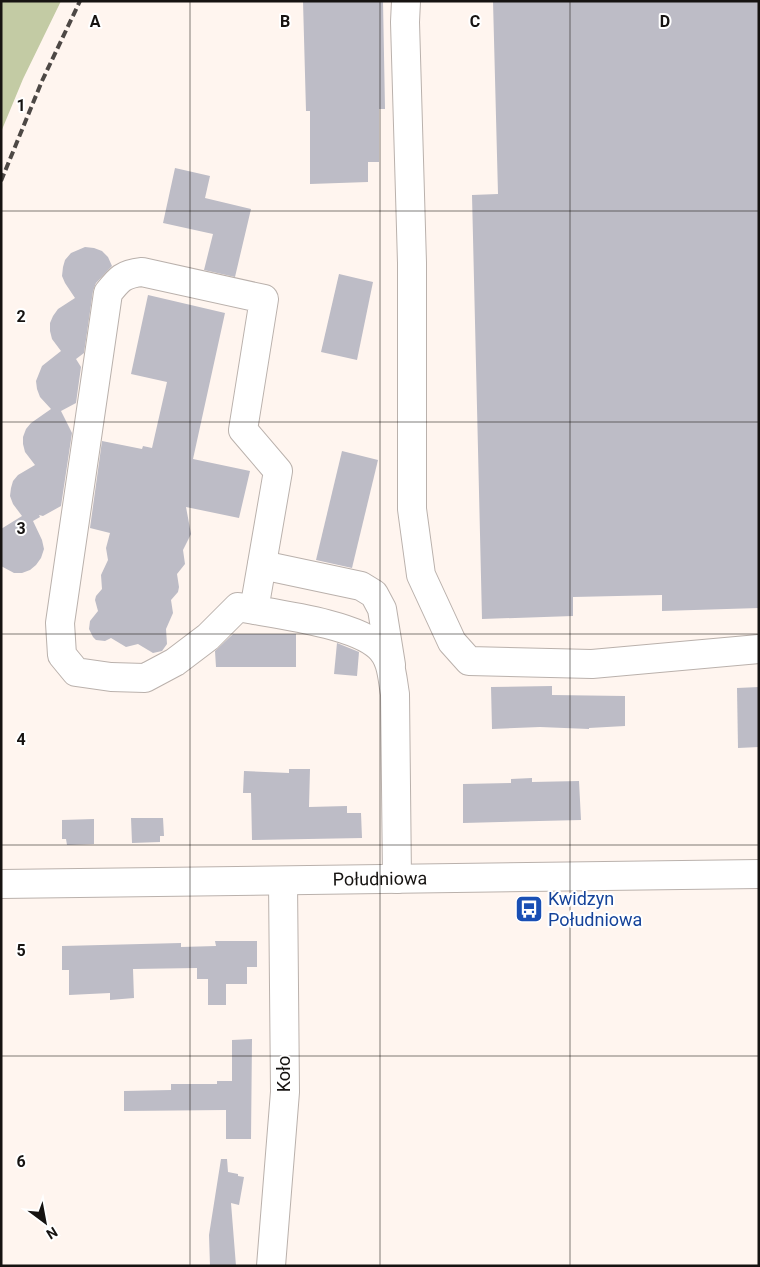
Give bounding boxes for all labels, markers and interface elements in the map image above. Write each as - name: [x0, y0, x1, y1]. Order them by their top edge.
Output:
- text: A: [90, 12, 101, 31]
- text: B: [280, 12, 290, 31]
- text: C: [470, 12, 480, 31]
- text: D: [660, 12, 670, 31]
- text: 1: [16, 96, 26, 115]
- text: 2: [16, 307, 26, 326]
- text: 3: [16, 519, 26, 538]
- text: 4: [16, 730, 26, 749]
- street label: Południowa: [333, 867, 427, 890]
- place label: Kwidzyn Południowa: [548, 888, 642, 930]
- bus stop icon: Kwidzyn Południowa: [514, 894, 544, 924]
- text: 5: [16, 941, 26, 960]
- street label: Koło: [273, 1056, 294, 1092]
- text: 6: [16, 1152, 26, 1171]
- north arrow: [20, 1197, 70, 1247]
- text: N: [43, 1224, 60, 1242]

